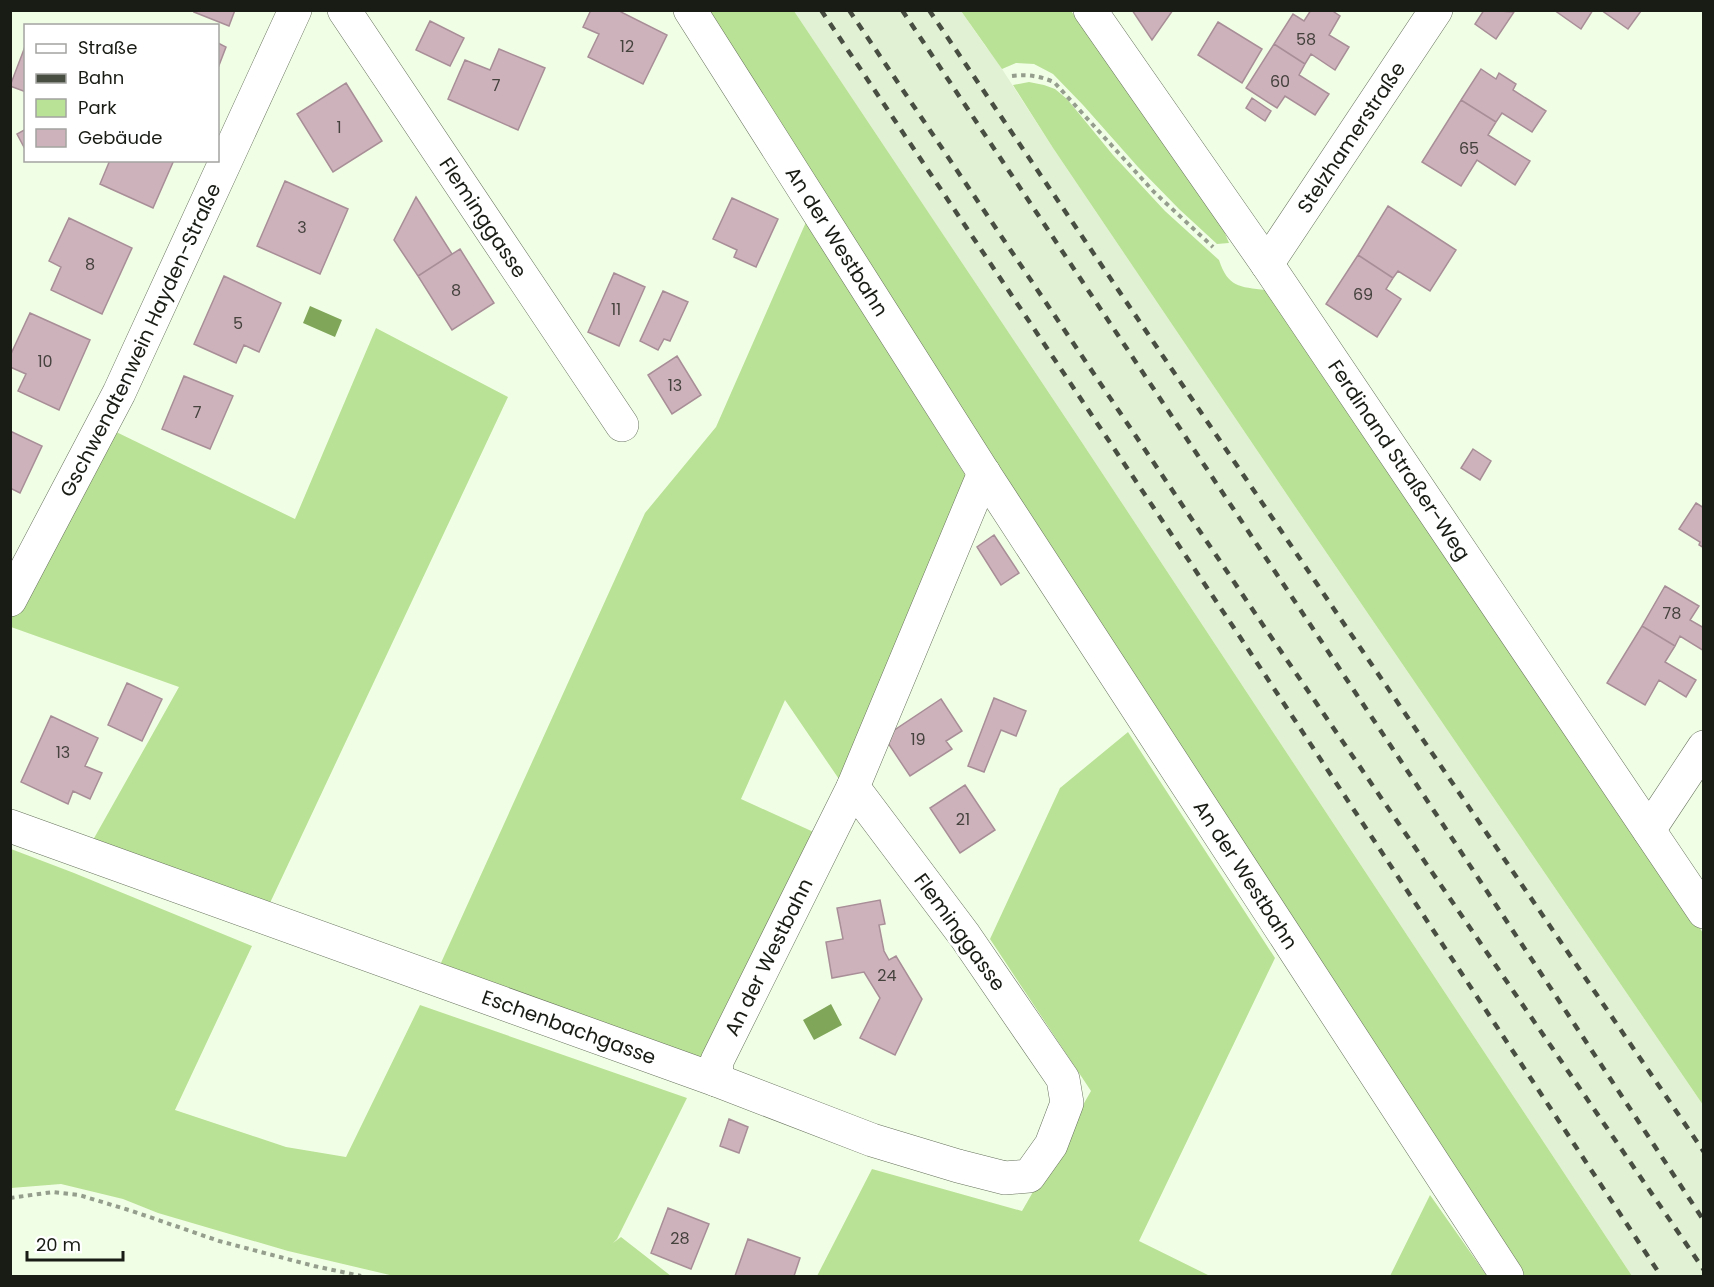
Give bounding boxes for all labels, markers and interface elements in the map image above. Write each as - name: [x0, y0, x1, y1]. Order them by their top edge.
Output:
- legend: [24, 24, 219, 162]
- house number: 58: [1296, 28, 1316, 51]
- text: Straße: [78, 35, 137, 60]
- house number: 12: [620, 35, 634, 58]
- street label: Stelzhamerstraße: [1291, 56, 1412, 219]
- text: Bahn: [78, 65, 124, 90]
- house number: 60: [1270, 70, 1290, 93]
- house number: 7: [492, 74, 501, 97]
- text: Park: [78, 95, 117, 120]
- house number: 1: [336, 116, 342, 139]
- text: Gebäude: [78, 125, 162, 150]
- house number: 65: [1459, 137, 1479, 160]
- street label: Fleminggasse: [433, 152, 534, 284]
- street label: An der Westbahn: [779, 161, 895, 322]
- street label: Gschwendtenwein Hayden-Straße: [53, 179, 228, 502]
- house number: 3: [297, 216, 307, 239]
- house number: 8: [85, 253, 95, 276]
- house number: 8: [451, 279, 461, 302]
- house number: 69: [1353, 283, 1373, 306]
- house number: 11: [611, 298, 621, 321]
- house number: 5: [233, 312, 243, 335]
- house number: 10: [37, 350, 53, 373]
- street label: Ferdinand Straßer-Weg: [1321, 354, 1477, 566]
- house number: 13: [668, 374, 682, 397]
- house number: 7: [193, 401, 202, 424]
- house number: 78: [1663, 602, 1681, 625]
- house number: 19: [910, 728, 926, 751]
- house number: 13: [56, 741, 70, 764]
- street label: An der Westbahn: [1187, 795, 1305, 955]
- house number: 21: [956, 808, 970, 831]
- street label: Fleminggasse: [908, 867, 1012, 997]
- street label: An der Westbahn: [718, 874, 820, 1041]
- house number: 24: [877, 964, 897, 987]
- street label: Eschenbachgasse: [478, 983, 660, 1071]
- scale bar: [27, 1224, 123, 1262]
- house number: 28: [670, 1227, 690, 1250]
- text: 20 m: [36, 1232, 81, 1257]

